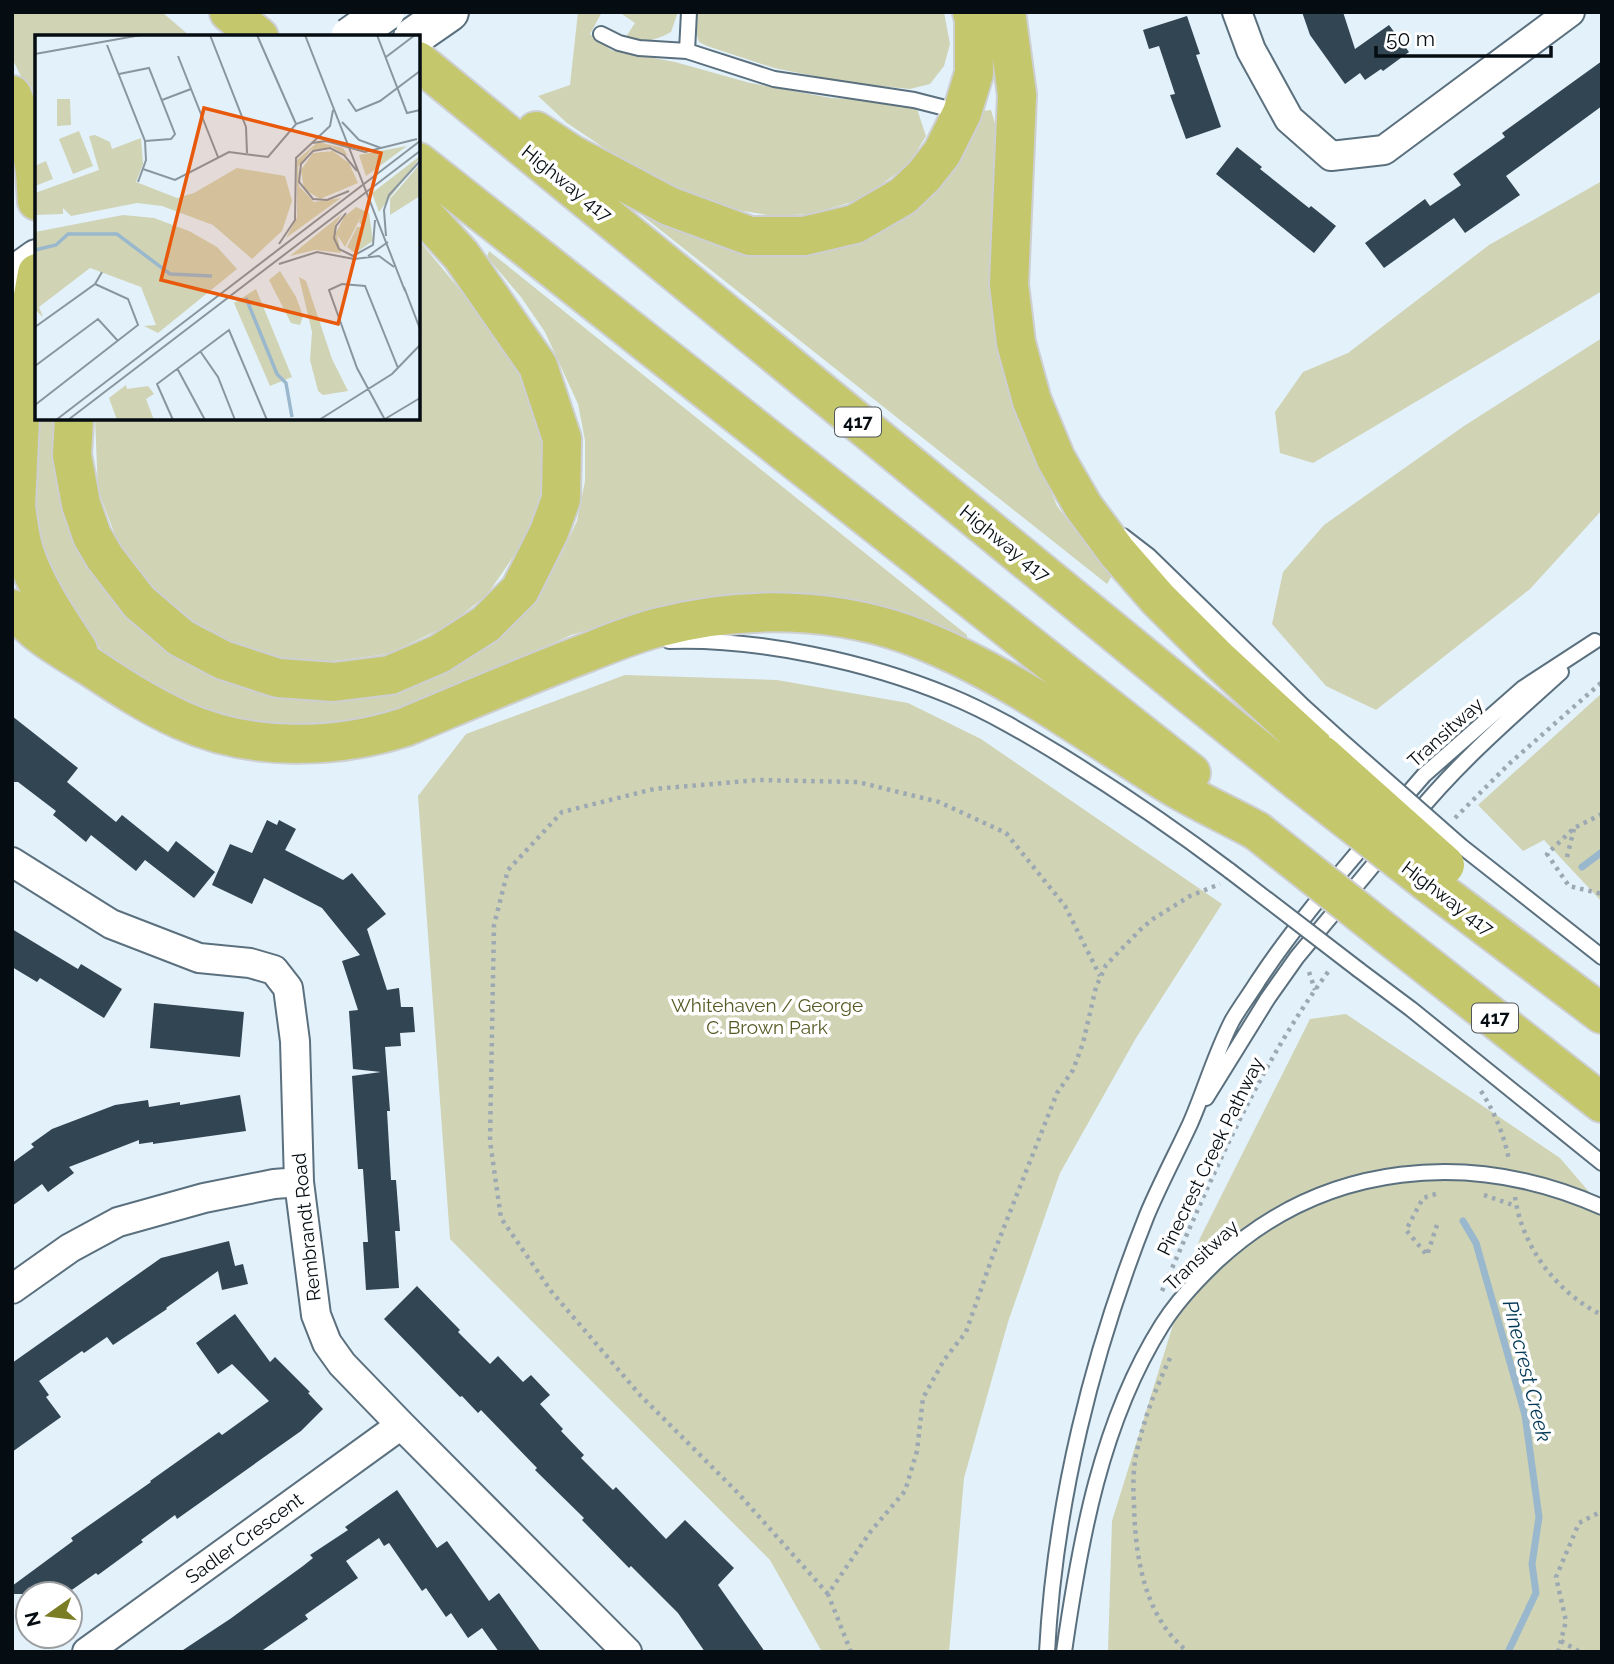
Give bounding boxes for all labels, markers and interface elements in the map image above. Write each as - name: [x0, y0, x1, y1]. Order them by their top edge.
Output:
- scale bar: [1376, 14, 1551, 58]
- text: 50 m: [1386, 26, 1435, 51]
- inset map: [35, 35, 420, 420]
- street label: Highway 417: [518, 140, 616, 226]
- road number: 417: [835, 408, 881, 436]
- street label: Highway 417: [956, 500, 1054, 586]
- street label: Transitway: [1403, 693, 1487, 771]
- street label: Highway 417: [1398, 856, 1498, 940]
- park label: Whitehaven / George C. Brown Park: [671, 994, 863, 1038]
- road number: 417: [1472, 1003, 1518, 1032]
- street label: Pinecrest Creek Pathway: [1152, 1053, 1268, 1259]
- street label: Rembrandt Road: [287, 1152, 325, 1302]
- street label: Transitway: [1159, 1215, 1243, 1295]
- water label: Pinecrest Creek: [1498, 1297, 1557, 1444]
- street label: Sadler Crescent: [181, 1488, 307, 1588]
- north arrow: [14, 1580, 84, 1650]
- text: N: [20, 1609, 45, 1629]

